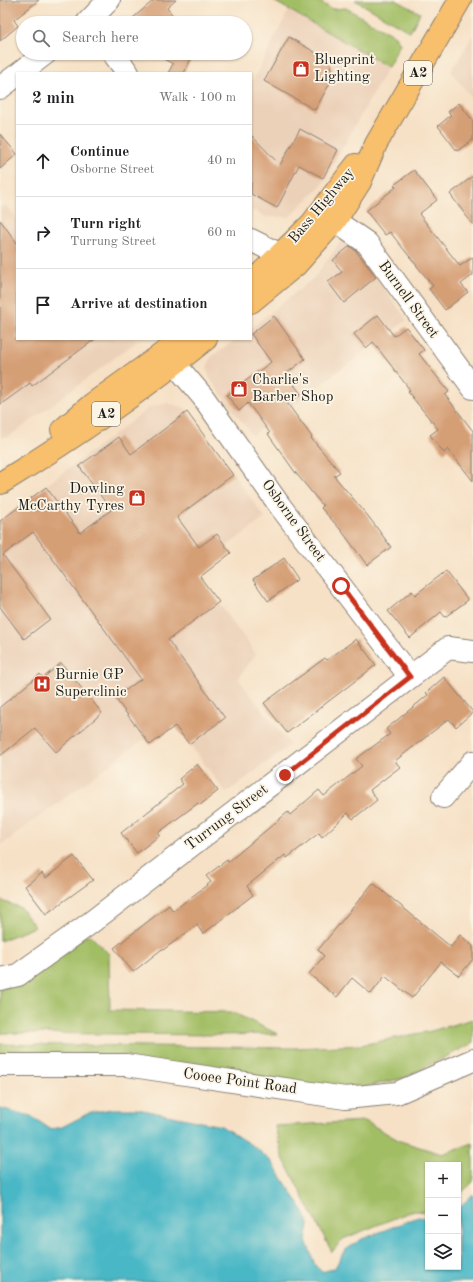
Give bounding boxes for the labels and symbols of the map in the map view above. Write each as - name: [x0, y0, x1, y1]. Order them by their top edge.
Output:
- place label: Blueprint Lighting: [314, 53, 375, 85]
- shop icon: Blueprint Lighting: [291, 59, 311, 79]
- road number: A2: [404, 61, 432, 85]
- street label: Bass Highway: [286, 165, 358, 247]
- street label: Burnell Street: [375, 259, 441, 341]
- place label: Charlie's Barber Shop: [252, 373, 334, 405]
- shop icon: Charlie's Barber Shop: [229, 379, 249, 399]
- road number: A2: [92, 402, 120, 426]
- street label: Osborne Street: [258, 477, 328, 565]
- place label: Dowling McCarthy Tyres: [17, 482, 124, 514]
- shop icon: Dowling McCarthy Tyres: [127, 488, 147, 508]
- route start: [332, 577, 350, 595]
- place label: Burnie GP Superclinic: [55, 668, 127, 700]
- hospital icon: Burnie GP Superclinic: [32, 674, 52, 694]
- route end: [276, 766, 294, 784]
- street label: Turrung Street: [183, 782, 271, 854]
- street label: Cooee Point Road: [182, 1067, 298, 1097]

